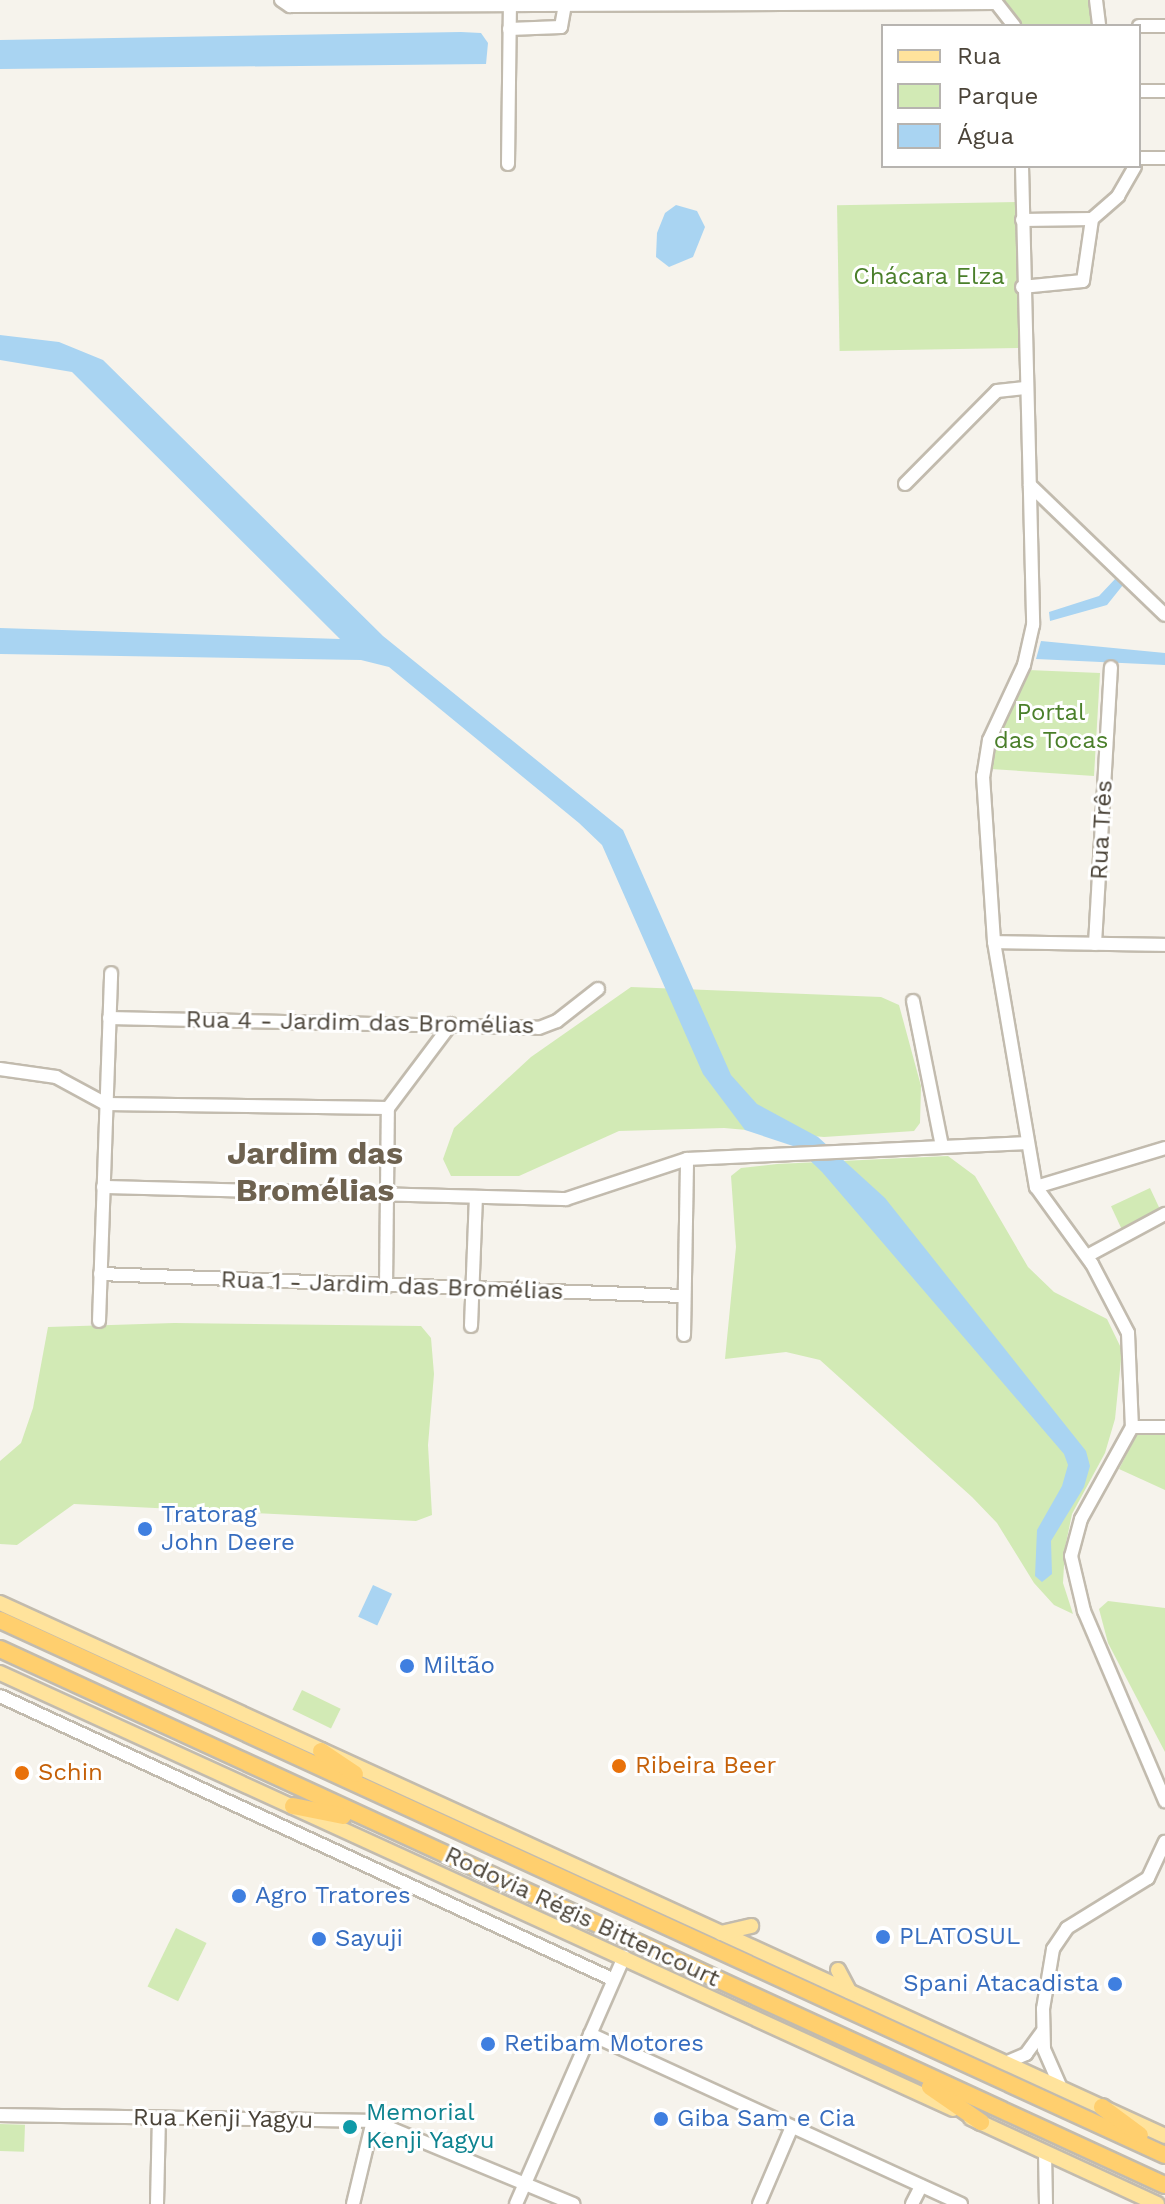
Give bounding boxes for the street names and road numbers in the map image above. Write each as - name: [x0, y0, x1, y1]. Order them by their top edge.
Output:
- street label: Rua Três: [1085, 779, 1119, 881]
- street label: Rua 4 - Jardim das Bromélias: [185, 1006, 535, 1040]
- street label: Rua 1 - Jardim das Bromélias: [219, 1266, 565, 1306]
- street label: Rodovia Régis Bittencourt: [440, 1840, 724, 1994]
- street label: Rua Kenji Yagyu: [132, 2103, 314, 2135]

